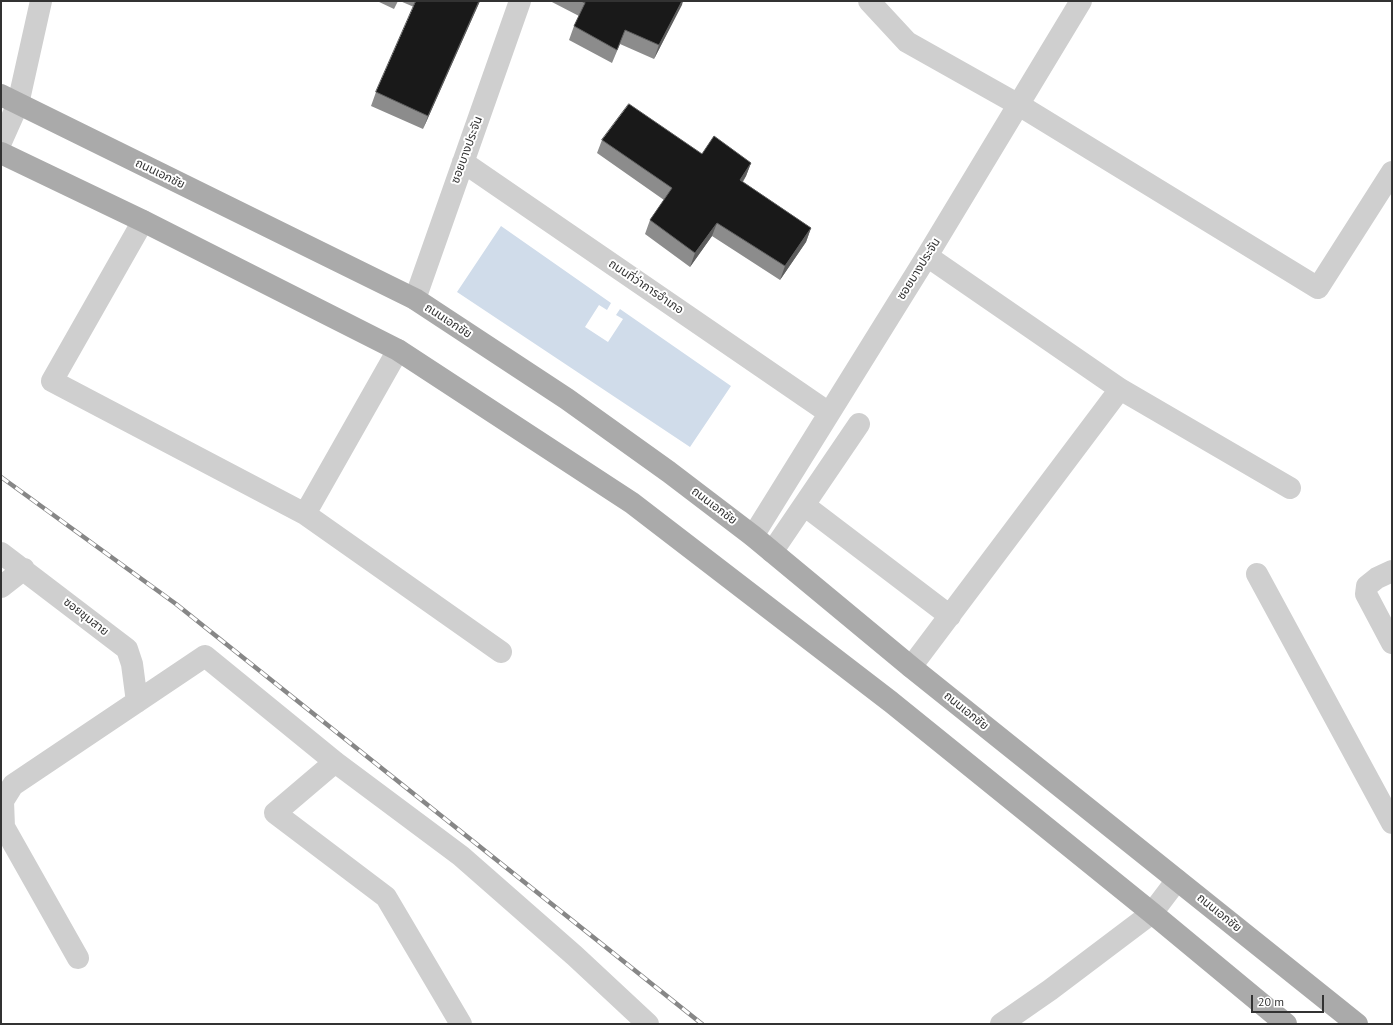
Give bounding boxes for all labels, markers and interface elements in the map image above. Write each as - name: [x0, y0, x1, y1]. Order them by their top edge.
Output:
- street label: ซอยบางประจัน: [448, 115, 486, 185]
- street label: ถนนเอกชัย: [133, 156, 187, 192]
- street label: ซอยบางประจัน: [894, 235, 944, 303]
- street label: ถนนที่ว่าการอำเภอ: [606, 257, 686, 317]
- street label: ถนนเอกชัย: [422, 300, 474, 342]
- street label: ถนนเอกชัย: [688, 484, 740, 528]
- street label: ซอยชุมสาย: [60, 595, 112, 639]
- street label: ถนนเอกชัย: [941, 689, 991, 733]
- street label: ถนนเอกชัย: [1194, 891, 1244, 935]
- scale bar: [1253, 987, 1326, 1013]
- text: 20 m: [1258, 994, 1284, 1009]

